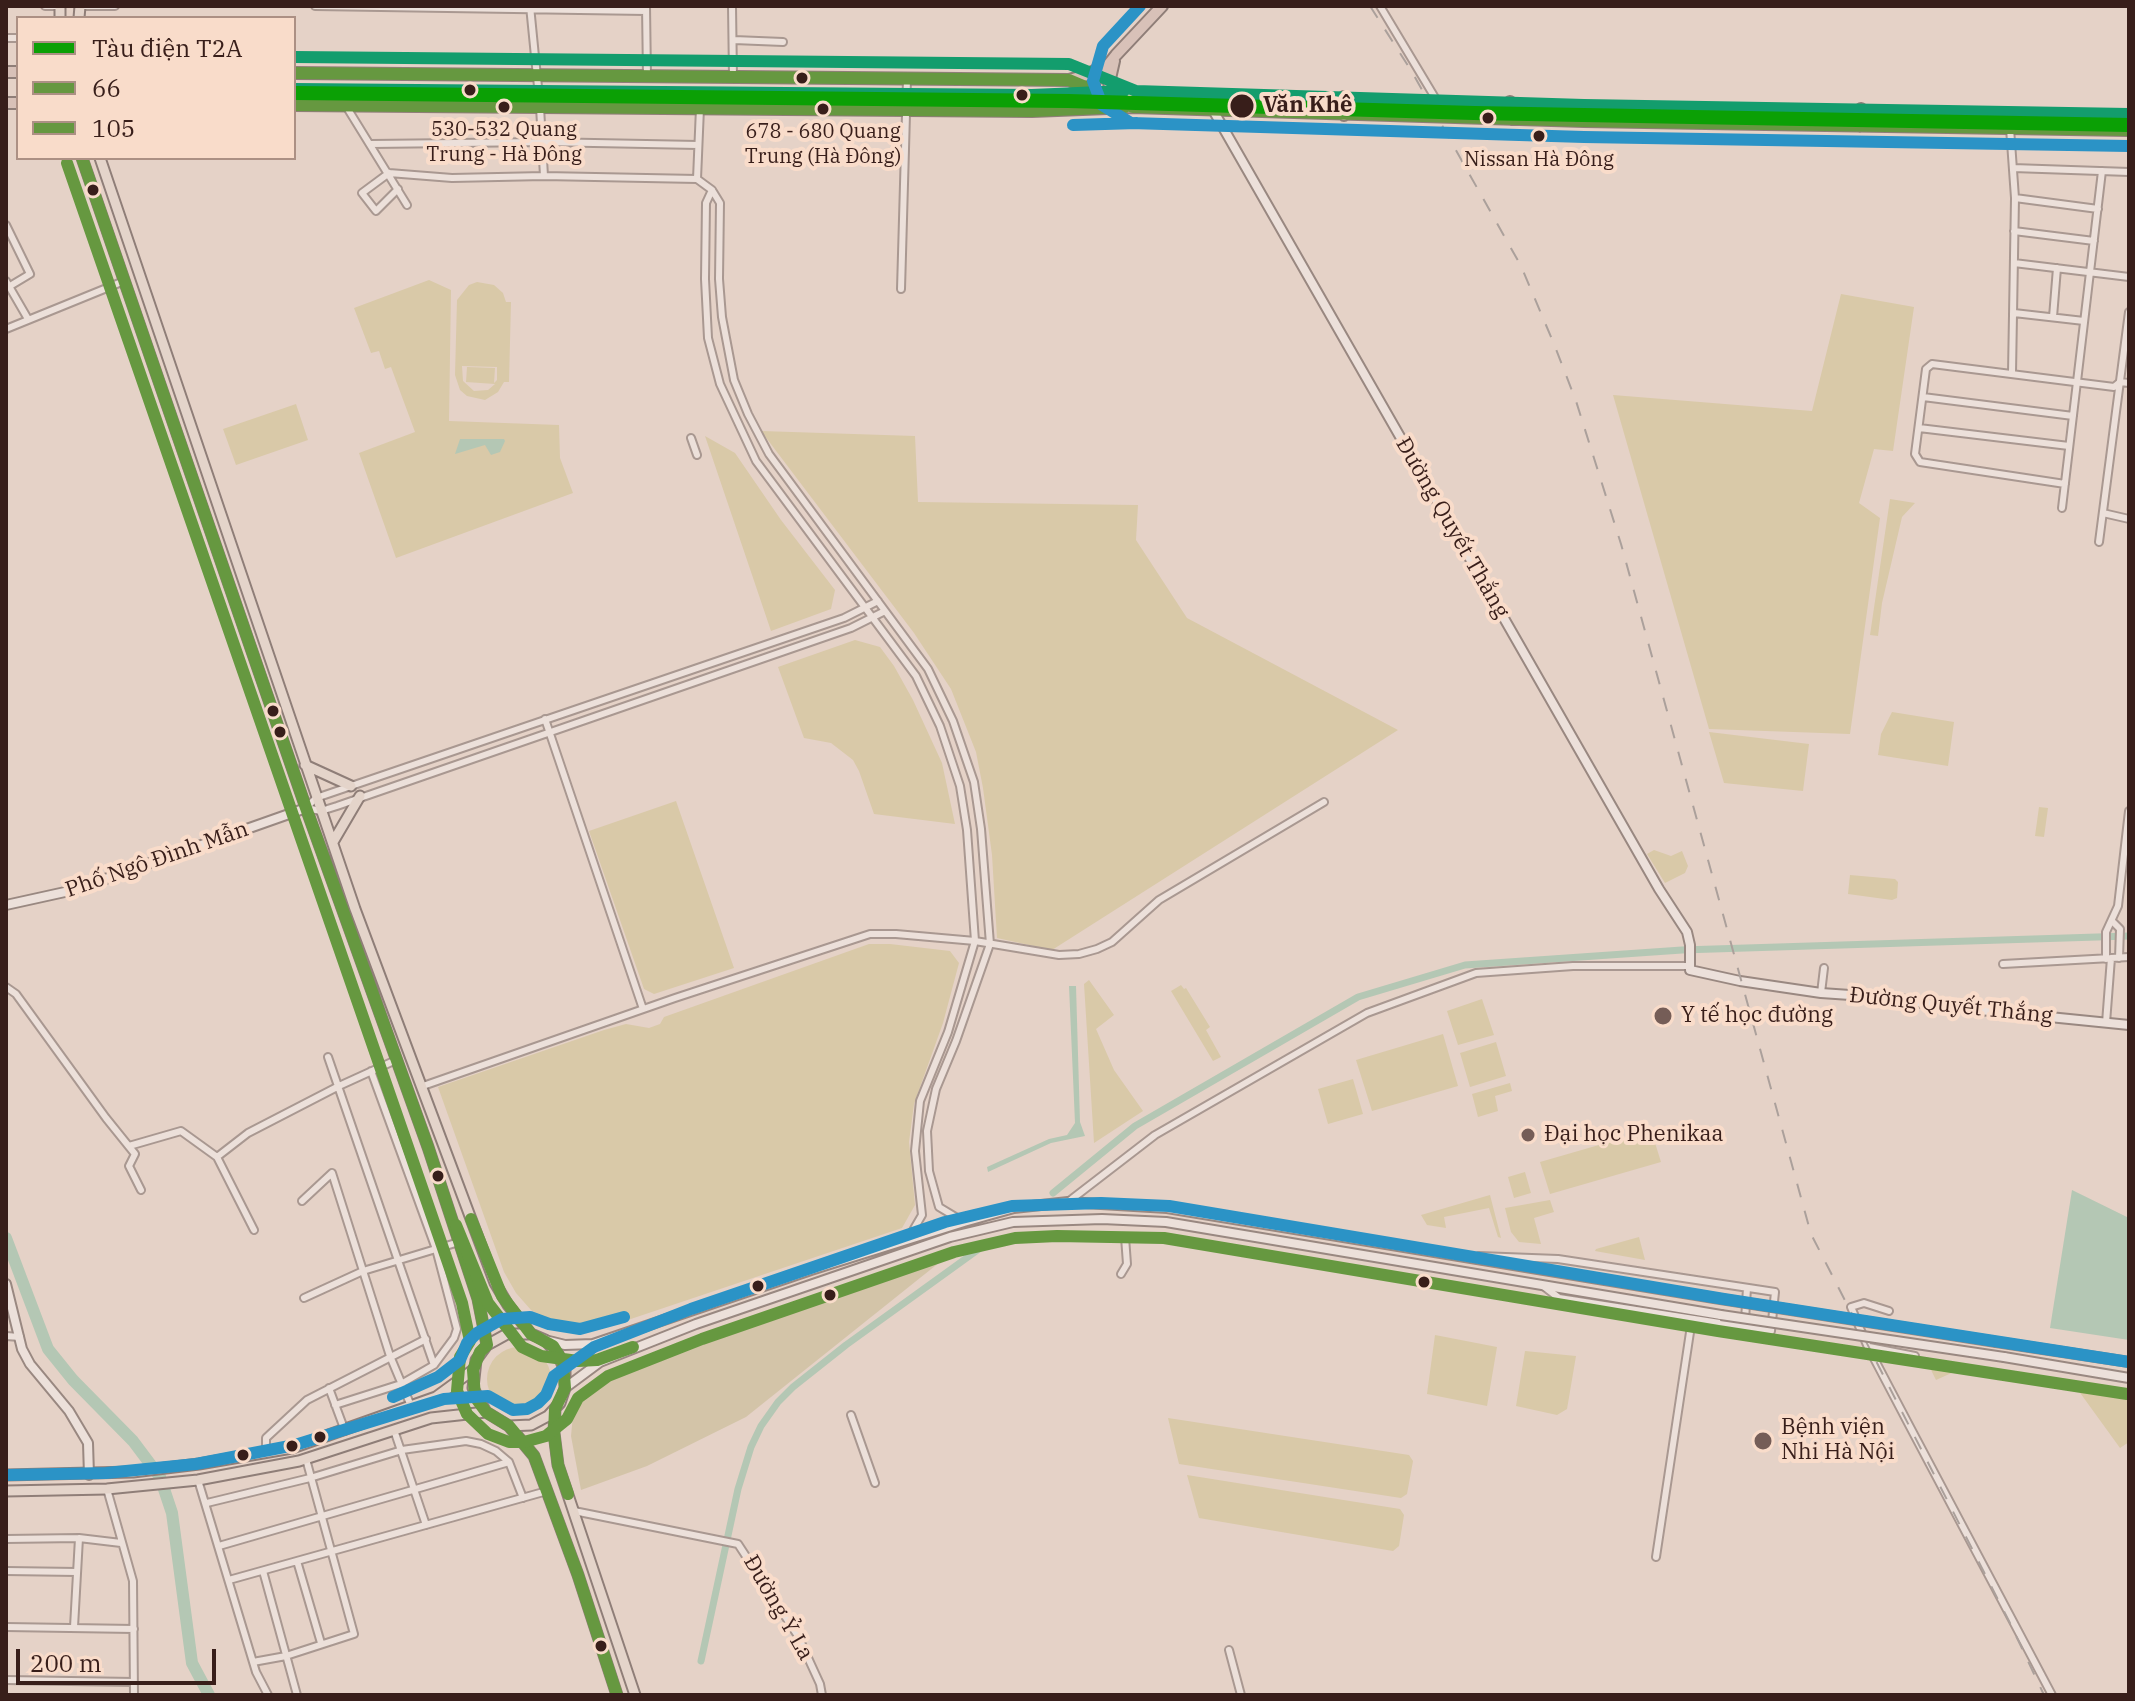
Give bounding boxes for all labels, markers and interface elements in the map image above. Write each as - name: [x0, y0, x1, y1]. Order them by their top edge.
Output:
- legend: [16, 16, 296, 160]
- text: Tàu điện T2A: [92, 32, 243, 64]
- unlabelled marker: [794, 70, 810, 86]
- text: 66: [92, 72, 121, 104]
- unlabelled marker: [462, 82, 478, 98]
- unlabelled marker: [1014, 87, 1030, 103]
- marker: Văn Khê: [1228, 92, 1256, 120]
- place label: Văn Khê: [1263, 93, 1352, 119]
- marker: 530-532 Quang Trung - Hà Đông: [496, 99, 512, 115]
- marker: 678 - 680 Quang Trung (Hà Đông): [815, 101, 831, 117]
- unlabelled marker: [1480, 110, 1496, 126]
- text: 105: [92, 112, 135, 144]
- place label: 530-532 Quang Trung - Hà Đông: [426, 118, 582, 165]
- place label: 678 - 680 Quang Trung (Hà Đông): [745, 120, 901, 167]
- marker: Nissan Hà Đông: [1531, 128, 1547, 144]
- place label: Nissan Hà Đông: [1464, 148, 1614, 172]
- unlabelled marker: [85, 182, 101, 198]
- street label: Đường Quyết Thắng: [1389, 433, 1515, 623]
- unlabelled marker: [265, 703, 281, 719]
- unlabelled marker: [272, 724, 288, 740]
- street label: Phố Ngô Đình Mẫn: [62, 816, 252, 904]
- street label: Đường Quyết Thắng: [1848, 982, 2054, 1030]
- place label: Y tế học đường: [1681, 1003, 1833, 1029]
- marker: Y tế học đường: [1652, 1005, 1674, 1027]
- place label: Đại học Phenikaa: [1544, 1122, 1724, 1148]
- marker: Đại học Phenikaa: [1519, 1126, 1537, 1144]
- unlabelled marker: [430, 1168, 446, 1184]
- unlabelled marker: [1416, 1274, 1432, 1290]
- unlabelled marker: [750, 1278, 766, 1294]
- unlabelled marker: [822, 1287, 838, 1303]
- place label: Bệnh viện Nhi Hà Nội: [1781, 1415, 1895, 1466]
- unlabelled marker: [312, 1429, 328, 1445]
- marker: Bệnh viện Nhi Hà Nội: [1752, 1430, 1774, 1452]
- unlabelled marker: [284, 1438, 300, 1454]
- unlabelled marker: [235, 1447, 251, 1463]
- street label: Đường Ỷ La: [737, 1551, 819, 1665]
- scale bar: [20, 1633, 220, 1683]
- unlabelled marker: [593, 1638, 609, 1654]
- text: 200 m: [30, 1647, 102, 1679]

